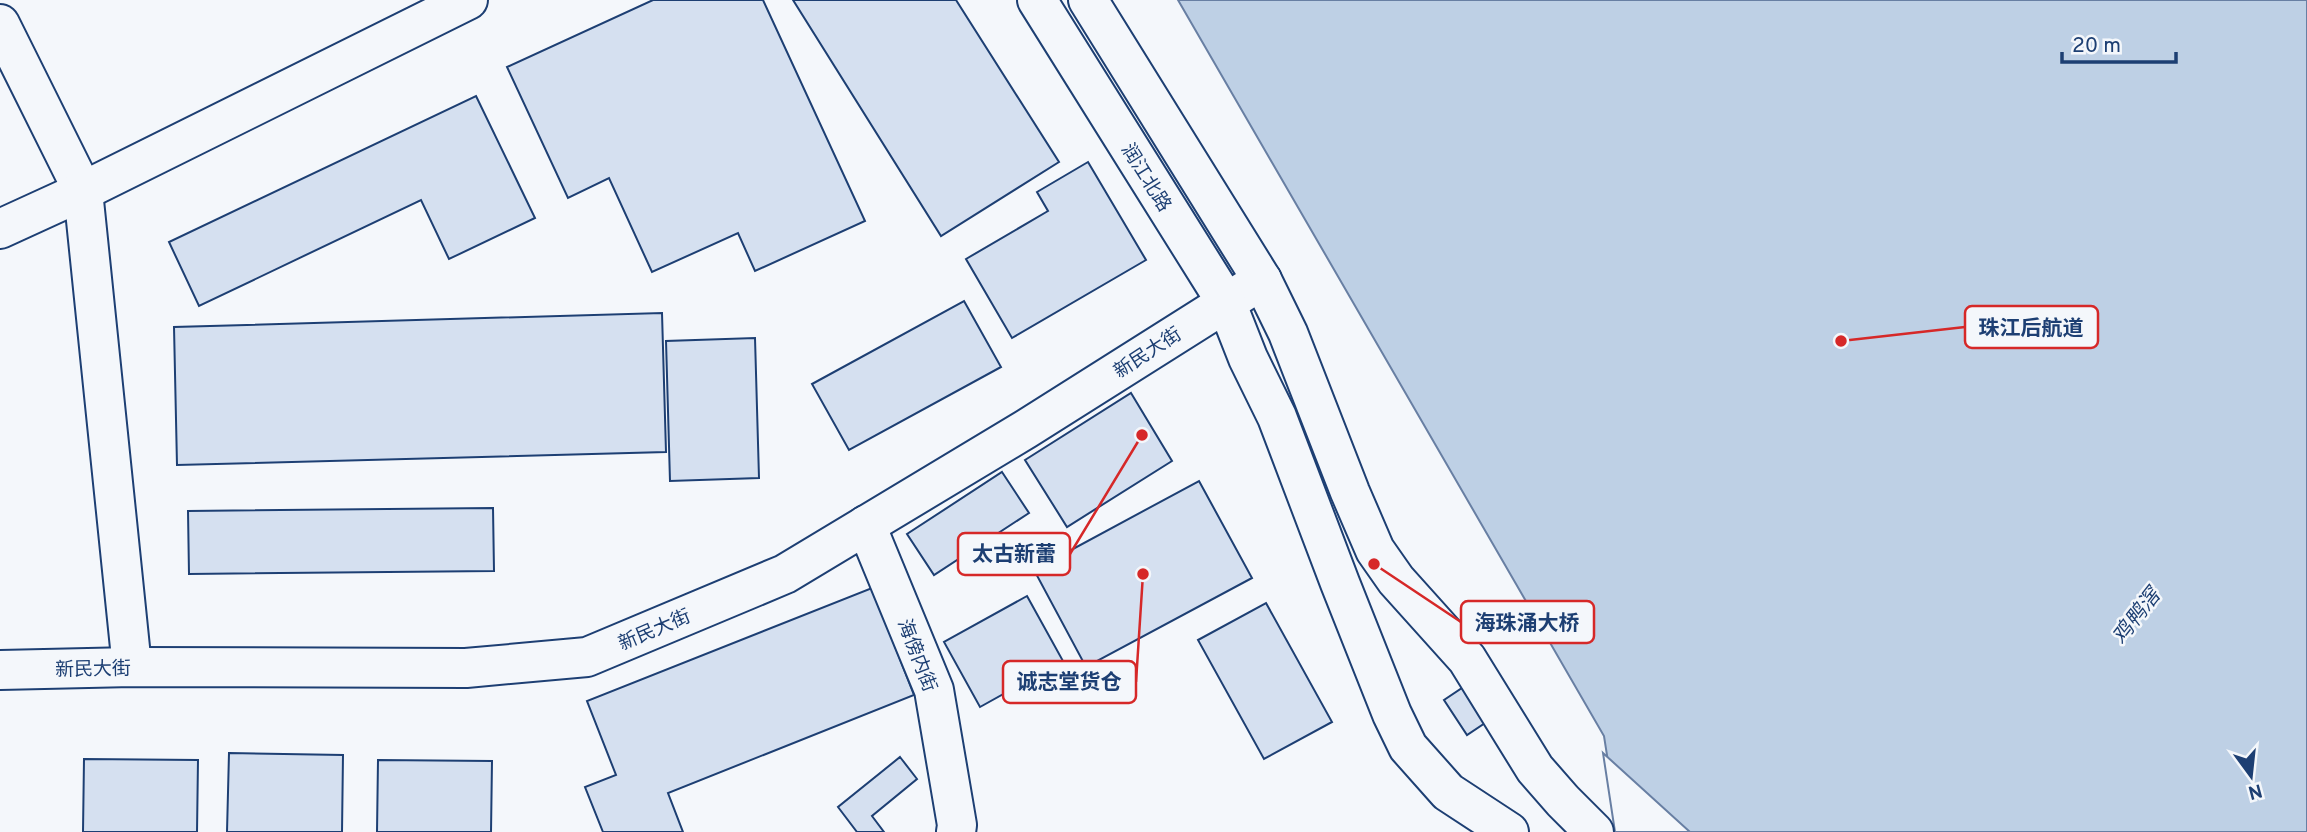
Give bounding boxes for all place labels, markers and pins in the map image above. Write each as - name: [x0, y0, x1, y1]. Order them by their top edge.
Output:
- callout: 珠江后航道: [1965, 306, 2098, 348]
- callout: 太古新蕾: [958, 533, 1070, 575]
- callout: 海珠涌大桥: [1461, 601, 1594, 643]
- callout: 诚志堂货仓: [1003, 661, 1136, 703]

